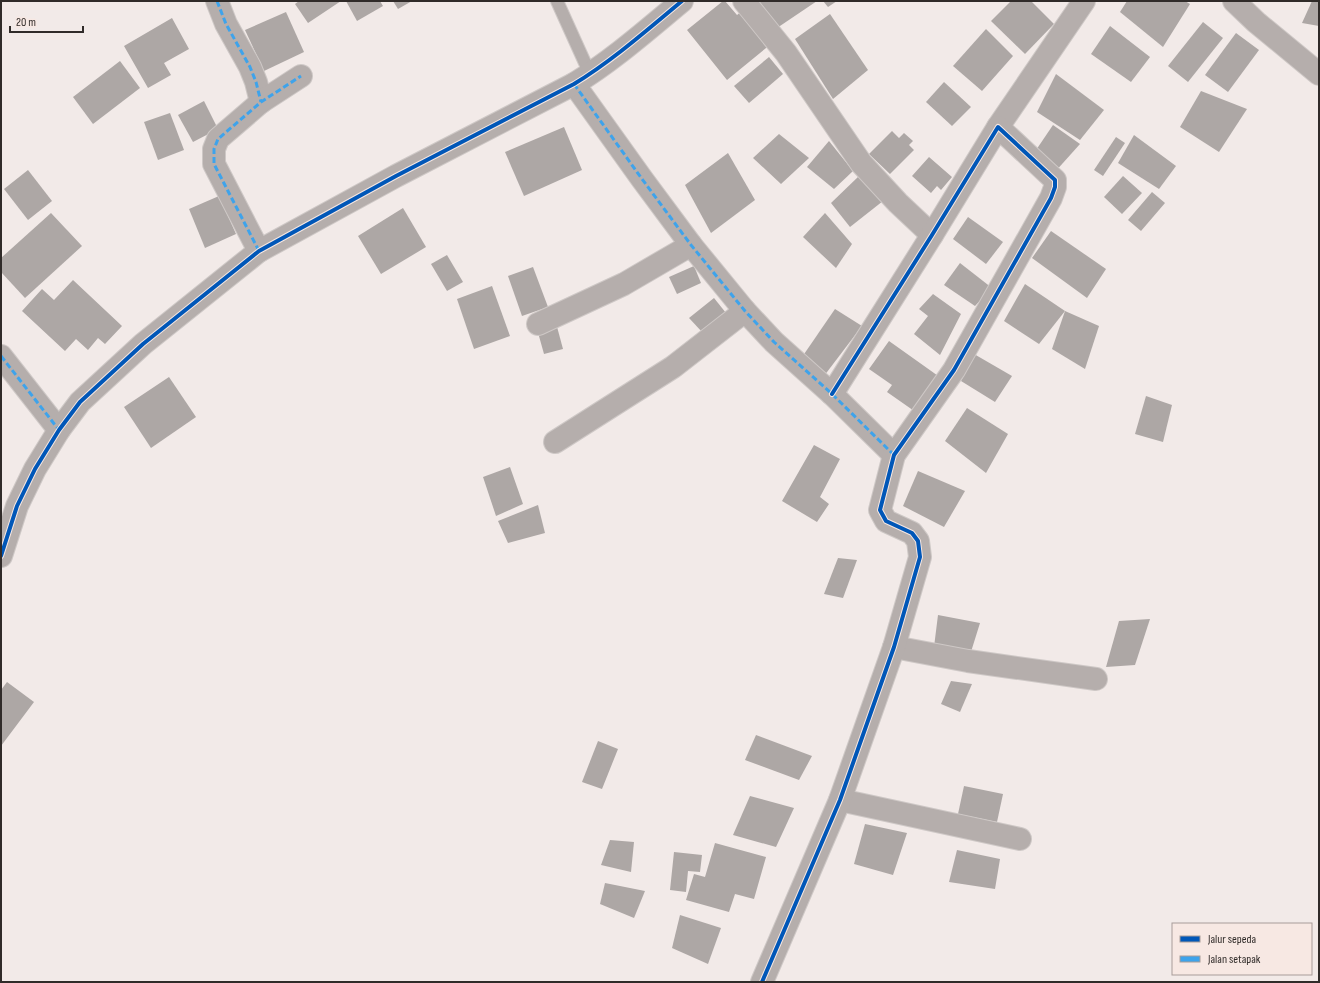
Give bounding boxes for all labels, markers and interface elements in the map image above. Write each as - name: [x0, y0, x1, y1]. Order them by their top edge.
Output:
- scale bar: [10, 8, 83, 34]
- text: 20 m: [16, 15, 36, 30]
- legend: [1172, 923, 1312, 975]
- text: Jalur sepeda: [1207, 932, 1257, 947]
- text: Jalan setapak: [1207, 952, 1261, 967]

